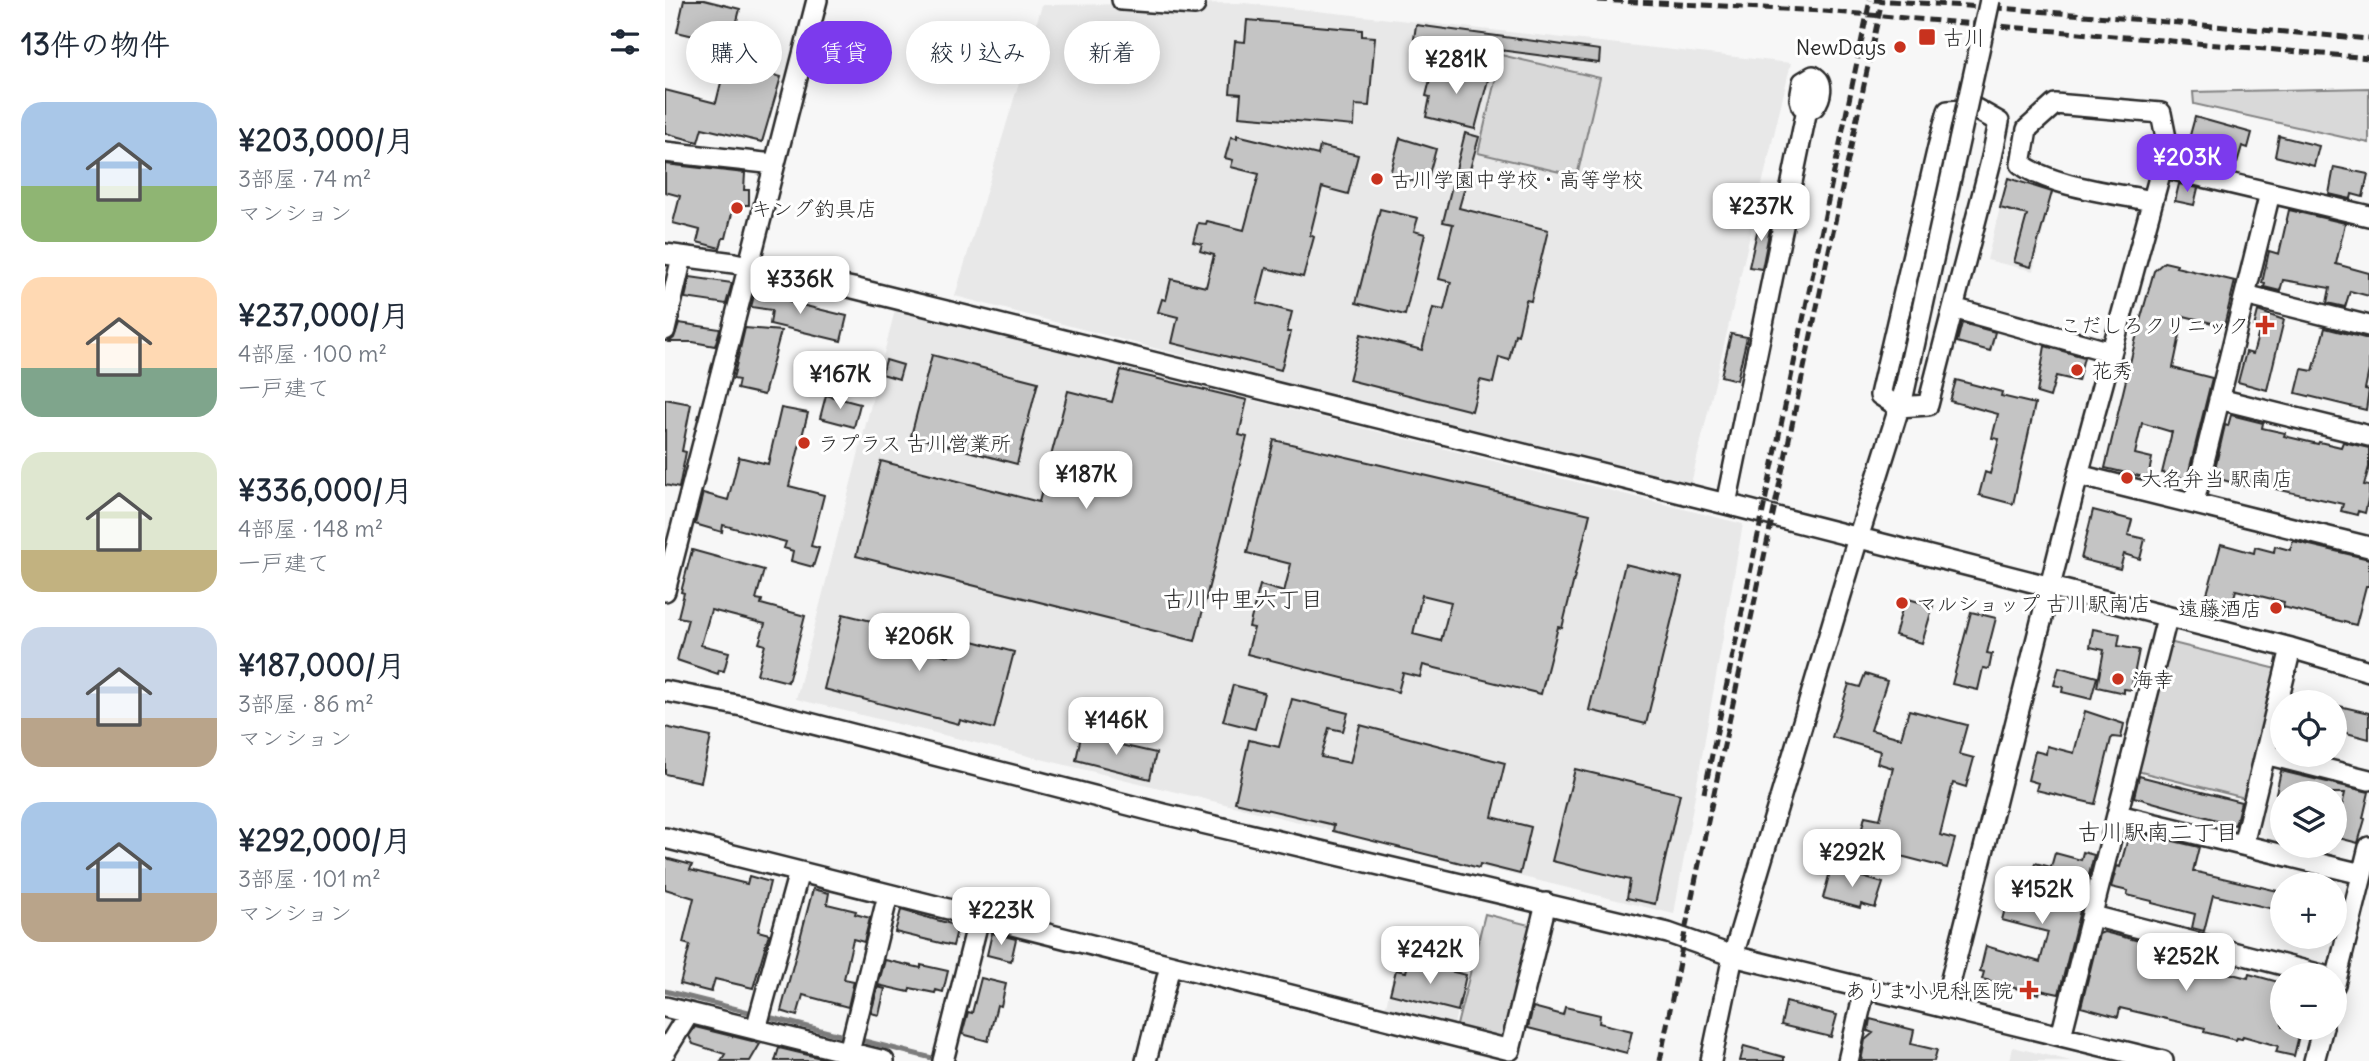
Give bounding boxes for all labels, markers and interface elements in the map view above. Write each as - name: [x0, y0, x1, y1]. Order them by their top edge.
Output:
- chip: 購入: [686, 21, 782, 84]
- chip: 賃貸: [796, 21, 892, 84]
- chip: 絞り込み: [906, 21, 1050, 84]
- chip: 新着: [1064, 21, 1160, 84]
- icon: filters: [606, 23, 644, 61]
- place label: 古川: [1943, 24, 1985, 51]
- text: 13件の物件: [21, 25, 170, 63]
- marker: 古川: [1917, 27, 1937, 47]
- place label: NewDays: [1796, 34, 1886, 61]
- pin: ¥281K: [1407, 36, 1505, 96]
- marker: NewDays: [1892, 39, 1908, 55]
- text: ¥281K: [1425, 44, 1487, 73]
- text: ¥203,000/月: [238, 121, 415, 159]
- icon: home: [77, 130, 161, 214]
- pin: ¥203K: [2138, 134, 2236, 194]
- text: ¥203K: [2153, 142, 2221, 171]
- text: 3部屋 · 74 m²: [238, 164, 371, 193]
- place label: 古川学園中学校・高等学校: [1391, 166, 1643, 193]
- marker: 古川学園中学校・高等学校: [1369, 171, 1385, 187]
- pin: ¥237K: [1712, 184, 1810, 243]
- text: ¥237K: [1729, 191, 1793, 220]
- place label: キング釣具店: [751, 195, 877, 222]
- text: マンション: [238, 198, 352, 227]
- marker: キング釣具店: [729, 200, 745, 216]
- pin: ¥336K: [751, 256, 849, 316]
- text: ¥336K: [766, 264, 834, 293]
- text: ¥237,000/月: [238, 296, 410, 334]
- icon: home: [77, 305, 161, 389]
- place label: こだしろクリニック: [2060, 312, 2249, 339]
- marker: こだしろクリニック: [2255, 315, 2275, 335]
- text: 4部屋 · 100 m²: [238, 339, 387, 368]
- pin: ¥167K: [791, 352, 889, 411]
- place label: 花秀: [2091, 357, 2133, 384]
- text: ¥167K: [809, 359, 871, 388]
- marker: 花秀: [2069, 362, 2085, 378]
- text: 一戸建て: [238, 373, 330, 402]
- place label: ラプラス 古川営業所: [818, 430, 1011, 457]
- marker: ラプラス 古川営業所: [796, 435, 812, 451]
- pin: ¥187K: [1037, 452, 1135, 511]
- text: ¥187K: [1055, 459, 1117, 488]
- place label: 大名弁当 駅南店: [2141, 465, 2293, 492]
- marker: 大名弁当 駅南店: [2119, 470, 2135, 486]
- text: ¥336,000/月: [238, 471, 413, 509]
- icon: home: [77, 480, 161, 564]
- text: 4部屋 · 148 m²: [238, 514, 383, 543]
- text: 一戸建て: [238, 548, 330, 577]
- district label: 古川中里六丁目: [1163, 584, 1324, 613]
- place label: マルショップ 古川駅南店: [1916, 590, 2151, 617]
- marker: マルショップ 古川駅南店: [1894, 595, 1910, 611]
- place label: 遠藤酒店: [2178, 595, 2262, 622]
- marker: 遠藤酒店: [2268, 600, 2284, 616]
- pin: ¥206K: [870, 614, 968, 673]
- text: ¥206K: [885, 621, 953, 650]
- text: ¥187,000/月: [238, 646, 406, 684]
- icon: home: [77, 655, 161, 739]
- place label: 海幸: [2132, 666, 2174, 693]
- marker: 海幸: [2110, 671, 2126, 687]
- text: 3部屋 · 86 m²: [238, 689, 374, 718]
- map controls: [2270, 690, 2347, 1040]
- button: locate: [2270, 690, 2347, 767]
- pin: ¥146K: [1067, 698, 1165, 757]
- text: ¥146K: [1084, 705, 1148, 734]
- text: マンション: [238, 723, 352, 752]
- button: layers: [2270, 781, 2347, 858]
- district label: 古川駅南二丁目: [2078, 817, 2239, 846]
- text: ¥292,000/月: [238, 821, 412, 859]
- icon: home: [77, 830, 161, 914]
- pin: ¥292K: [1803, 830, 1901, 889]
- text: ¥292K: [1819, 837, 1885, 866]
- text: 3部屋 · 101 m²: [238, 864, 381, 893]
- pin: ¥152K: [1993, 866, 2091, 926]
- button: +: [2270, 872, 2347, 949]
- text: ¥152K: [2011, 874, 2073, 903]
- pin: ¥223K: [952, 888, 1050, 947]
- text: ¥223K: [968, 895, 1034, 924]
- text: マンション: [238, 898, 352, 927]
- pin: ¥242K: [1381, 926, 1479, 986]
- text: ¥242K: [1397, 934, 1463, 963]
- pin: ¥252K: [2137, 934, 2235, 993]
- text: ¥252K: [2153, 941, 2219, 970]
- button: −: [2270, 963, 2347, 1040]
- place label: ありま小児科医院: [1845, 977, 2013, 1004]
- marker: ありま小児科医院: [2019, 980, 2039, 1000]

